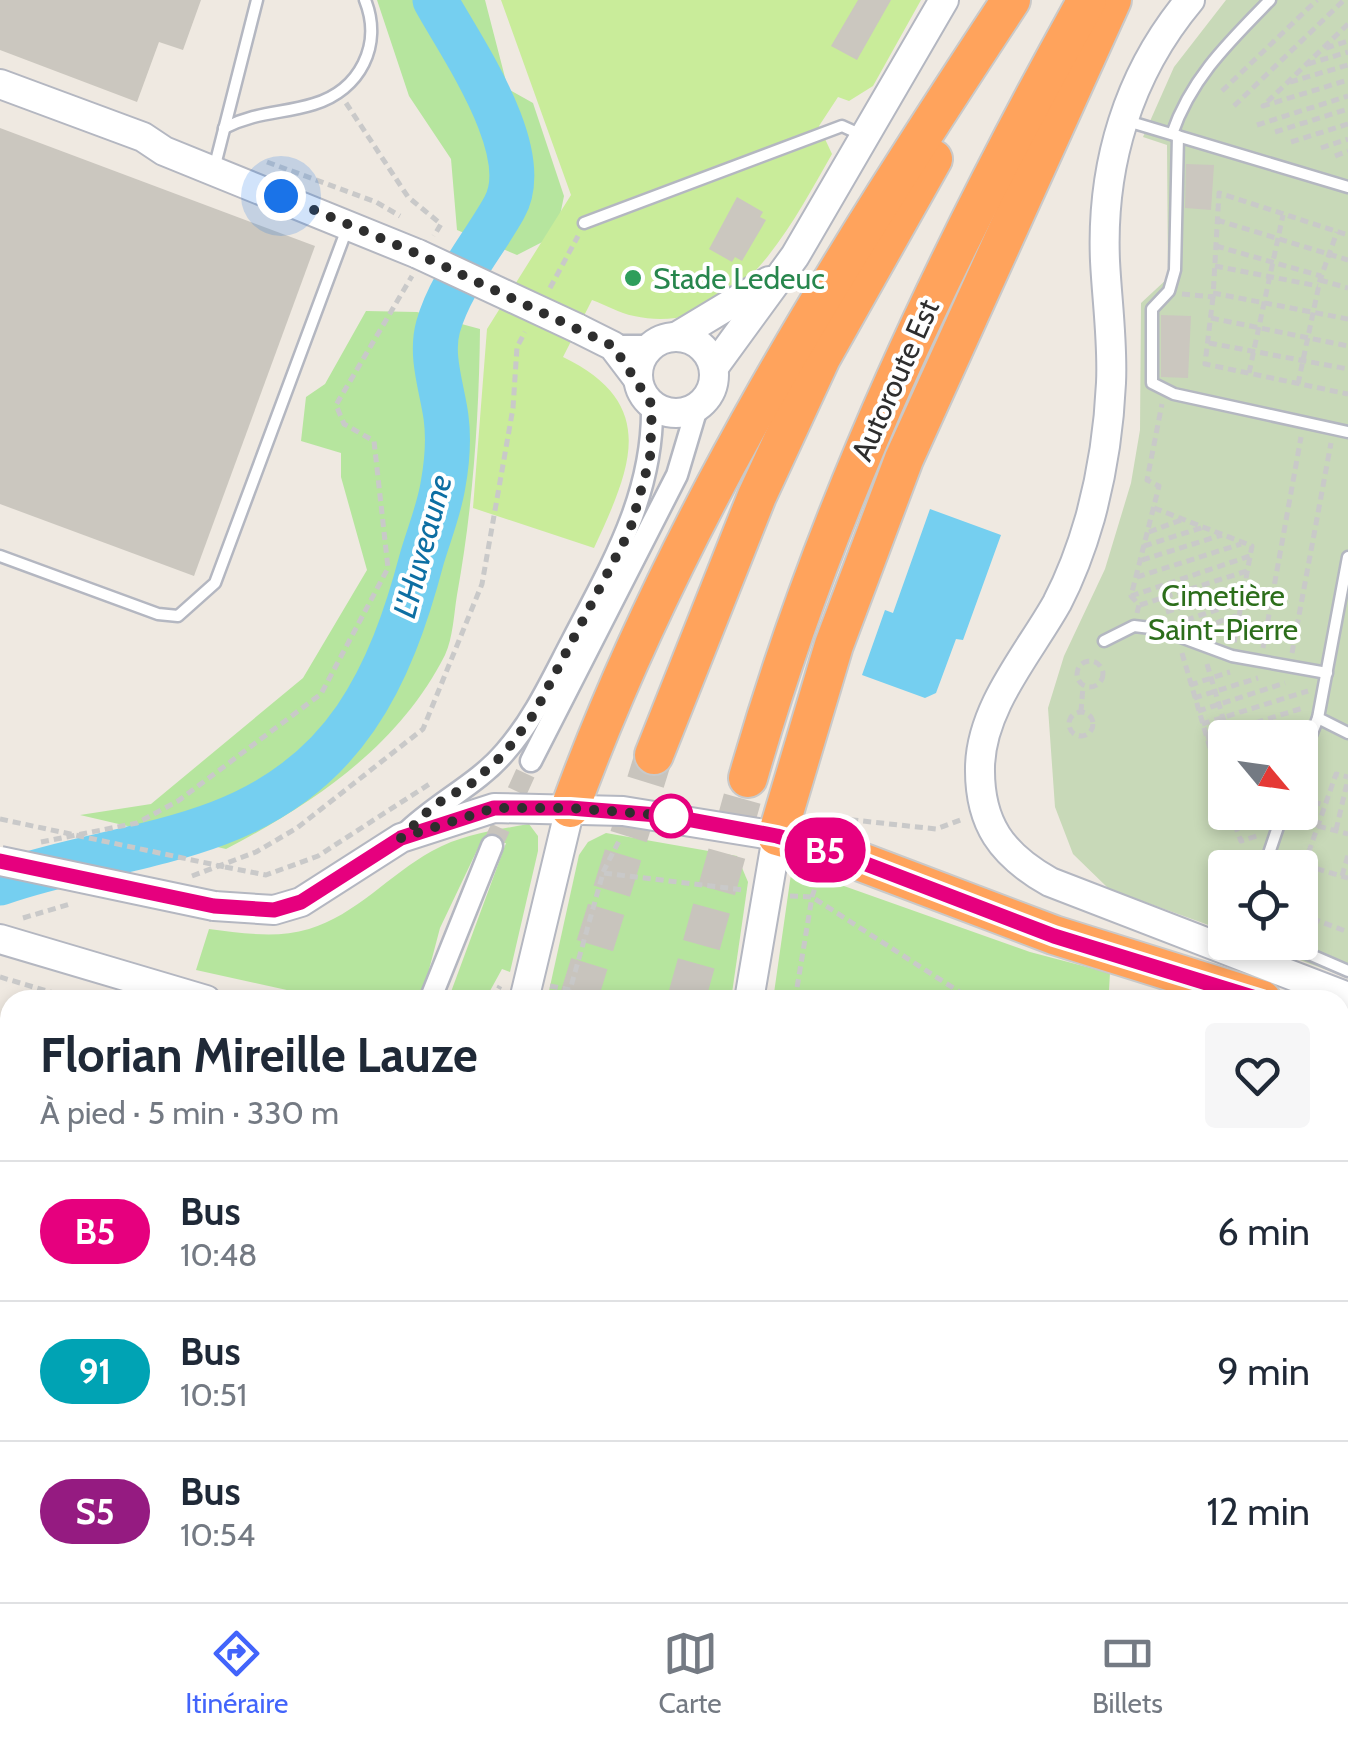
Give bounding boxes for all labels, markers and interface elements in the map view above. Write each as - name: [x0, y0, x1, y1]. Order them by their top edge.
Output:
- your location: [256, 171, 306, 221]
- place label: Stade Ledeuc: [653, 260, 825, 297]
- marker: Stade Ledeuc: [622, 267, 644, 289]
- street label: Autoroute Est: [843, 294, 947, 466]
- water label: L'Huveaune: [384, 470, 460, 622]
- park label: Cimetière Saint-Pierre: [1148, 577, 1298, 648]
- north arrow: [1208, 720, 1318, 830]
- map controls: [1208, 720, 1318, 960]
- unlabelled marker: [650, 795, 692, 837]
- line badge: B5: [780, 818, 870, 882]
- text: B5: [805, 829, 845, 872]
- button: locate: [1208, 850, 1318, 960]
- button: heart: [1205, 1023, 1310, 1128]
- text: Florian Mireille Lauze: [40, 1026, 478, 1084]
- text: À pied · 5 min · 330 m: [40, 1093, 339, 1132]
- text: Bus: [180, 1188, 241, 1235]
- text: 6 min: [1217, 1208, 1310, 1255]
- text: B5: [75, 1210, 115, 1253]
- text: 10:48: [180, 1235, 257, 1274]
- text: Bus: [180, 1328, 241, 1375]
- text: 9 min: [1217, 1348, 1310, 1395]
- text: 91: [79, 1350, 111, 1393]
- text: 10:51: [180, 1375, 247, 1414]
- text: Bus: [180, 1468, 241, 1515]
- text: 12 min: [1207, 1488, 1310, 1535]
- text: S5: [75, 1490, 115, 1533]
- text: 10:54: [180, 1515, 255, 1554]
- tab: Itinéraire: [185, 1626, 288, 1720]
- tab: Carte: [658, 1626, 722, 1720]
- tab: Billets: [1092, 1626, 1163, 1720]

